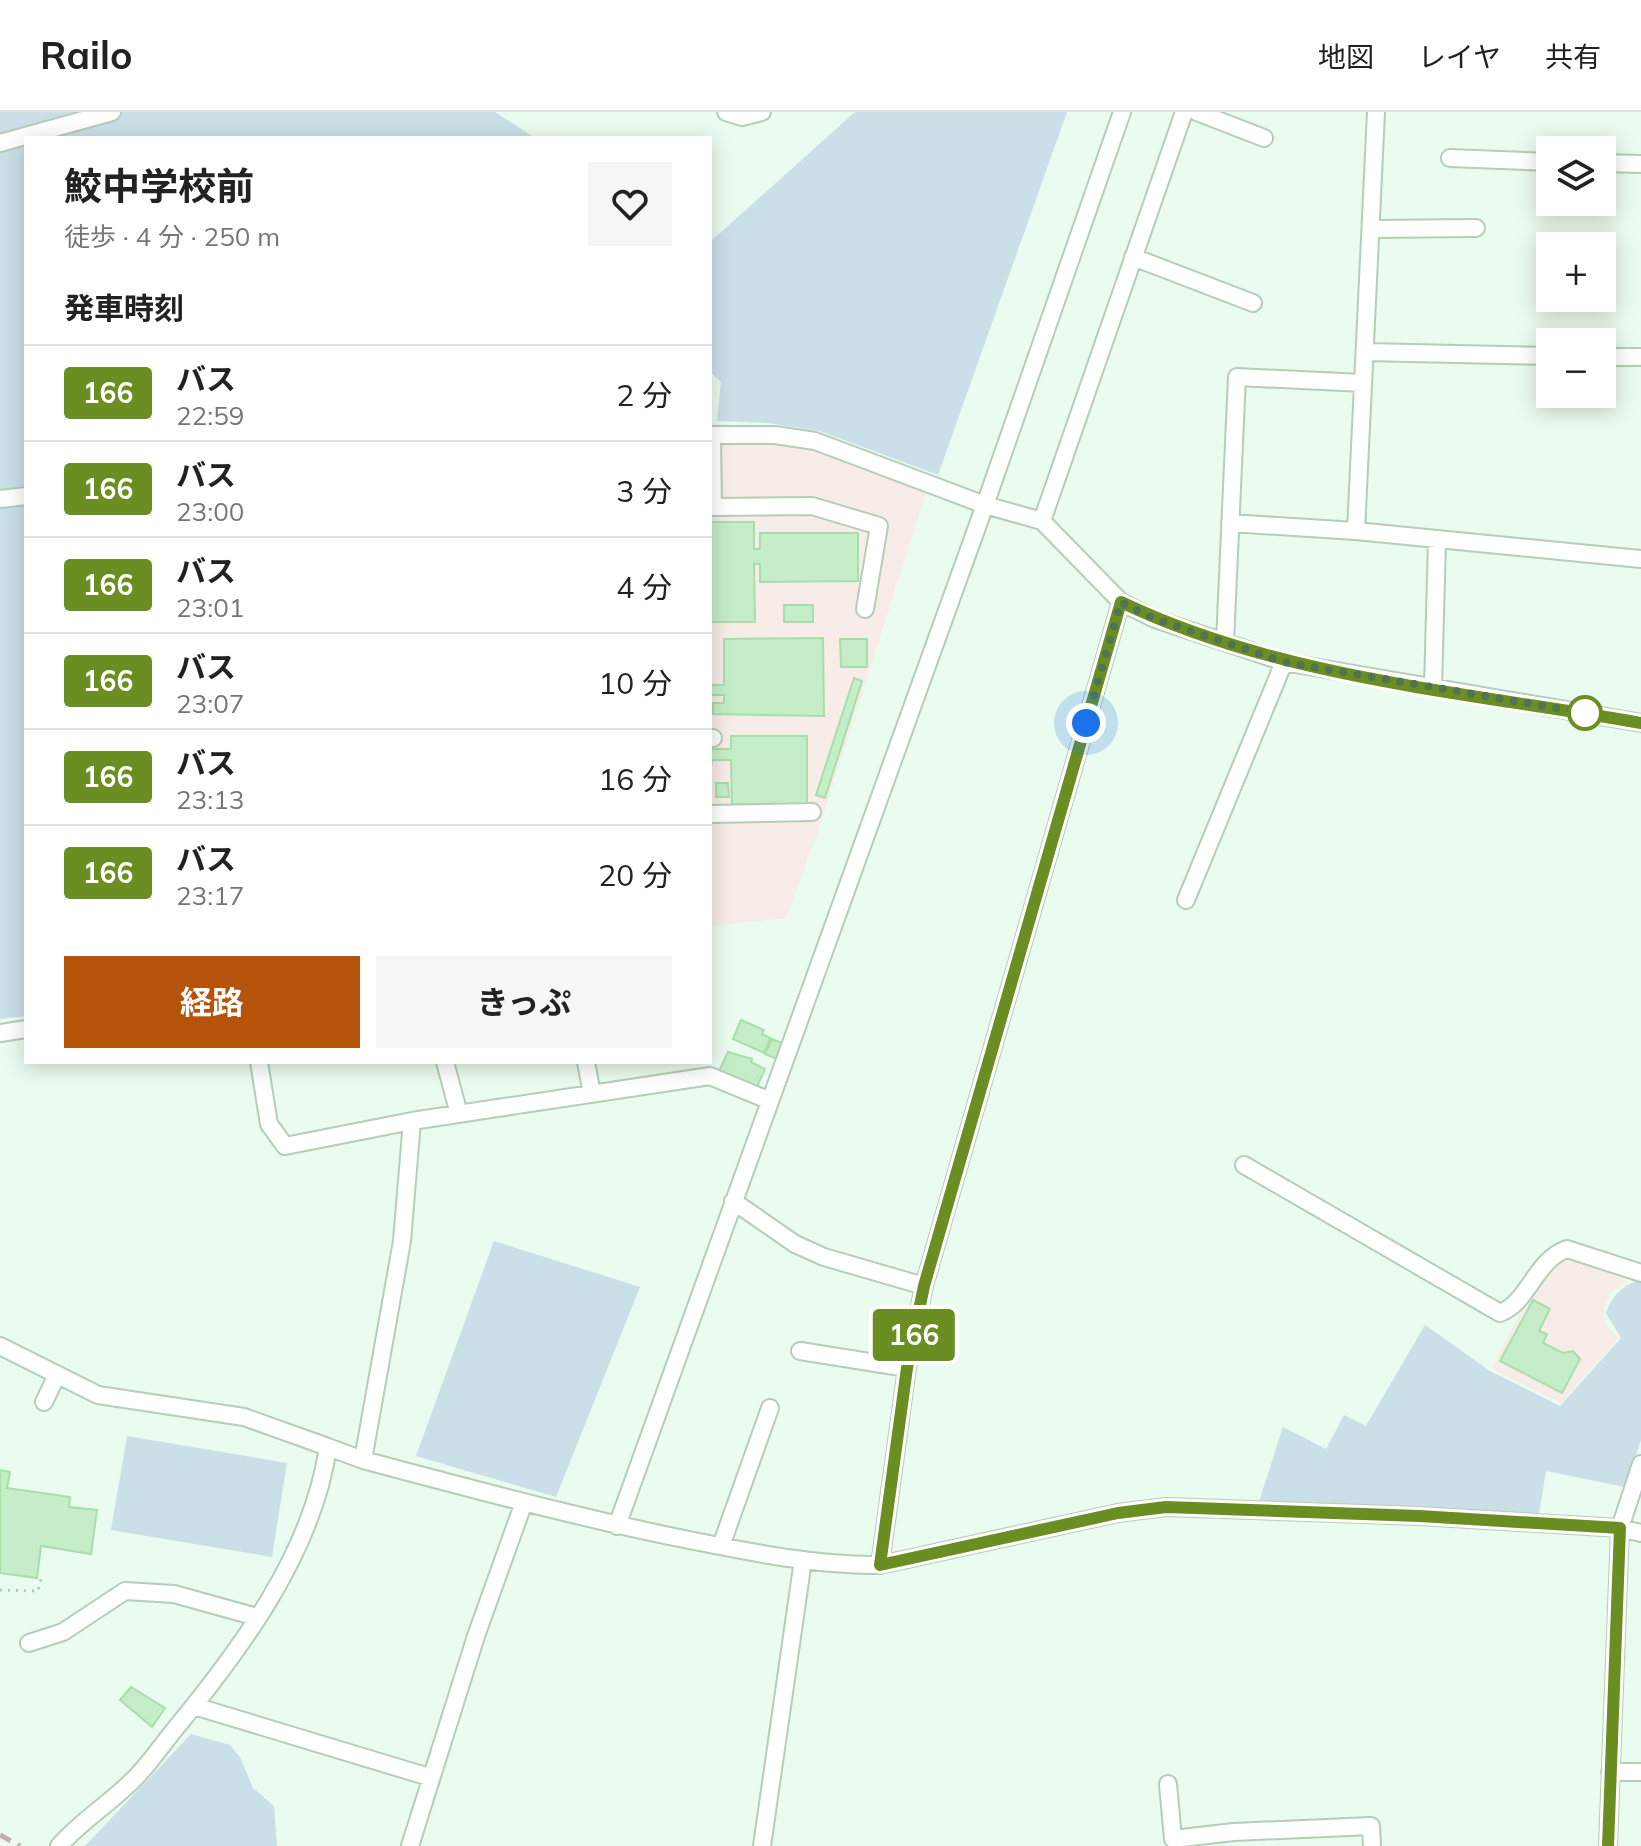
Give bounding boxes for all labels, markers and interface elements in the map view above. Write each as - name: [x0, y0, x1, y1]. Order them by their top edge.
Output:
- text: Railo: [40, 31, 132, 79]
- text: 地図: [1318, 39, 1374, 74]
- text: レイヤ: [1418, 39, 1501, 74]
- text: 共有: [1545, 39, 1601, 74]
- map controls: [1536, 136, 1616, 408]
- button: layers: [1536, 136, 1616, 216]
- text: 鮫中学校前: [64, 162, 254, 210]
- button: heart: [588, 162, 672, 246]
- text: 徒歩 · 4 分 · 250 m: [64, 220, 280, 253]
- button: +: [1536, 232, 1616, 312]
- text: 発車時刻: [64, 289, 184, 327]
- button: −: [1536, 328, 1616, 408]
- text: バス: [176, 360, 236, 398]
- text: 166: [83, 375, 133, 410]
- text: 2 分: [616, 376, 672, 414]
- text: 22:59: [176, 399, 244, 432]
- text: バス: [176, 456, 236, 494]
- text: 166: [83, 471, 133, 506]
- text: 3 分: [616, 472, 672, 510]
- text: 23:00: [176, 495, 244, 528]
- text: バス: [176, 552, 236, 590]
- text: 166: [83, 567, 133, 602]
- text: 4 分: [616, 568, 672, 606]
- text: 23:01: [176, 591, 244, 624]
- text: バス: [176, 648, 236, 686]
- text: 166: [83, 663, 133, 698]
- text: 10 分: [598, 664, 672, 702]
- text: 23:07: [176, 687, 244, 720]
- unlabelled marker: [1568, 696, 1602, 730]
- your location: [1066, 703, 1106, 743]
- text: バス: [176, 744, 236, 782]
- text: 166: [83, 759, 133, 794]
- text: 16 分: [598, 760, 672, 798]
- text: 23:13: [176, 783, 244, 816]
- text: バス: [176, 840, 236, 878]
- text: 166: [83, 855, 133, 890]
- text: 20 分: [598, 856, 672, 894]
- text: 23:17: [176, 879, 244, 912]
- button: 経路: [64, 956, 360, 1048]
- button: きっぷ: [376, 956, 672, 1048]
- line badge: 166: [868, 1309, 960, 1361]
- text: 166: [889, 1317, 939, 1352]

